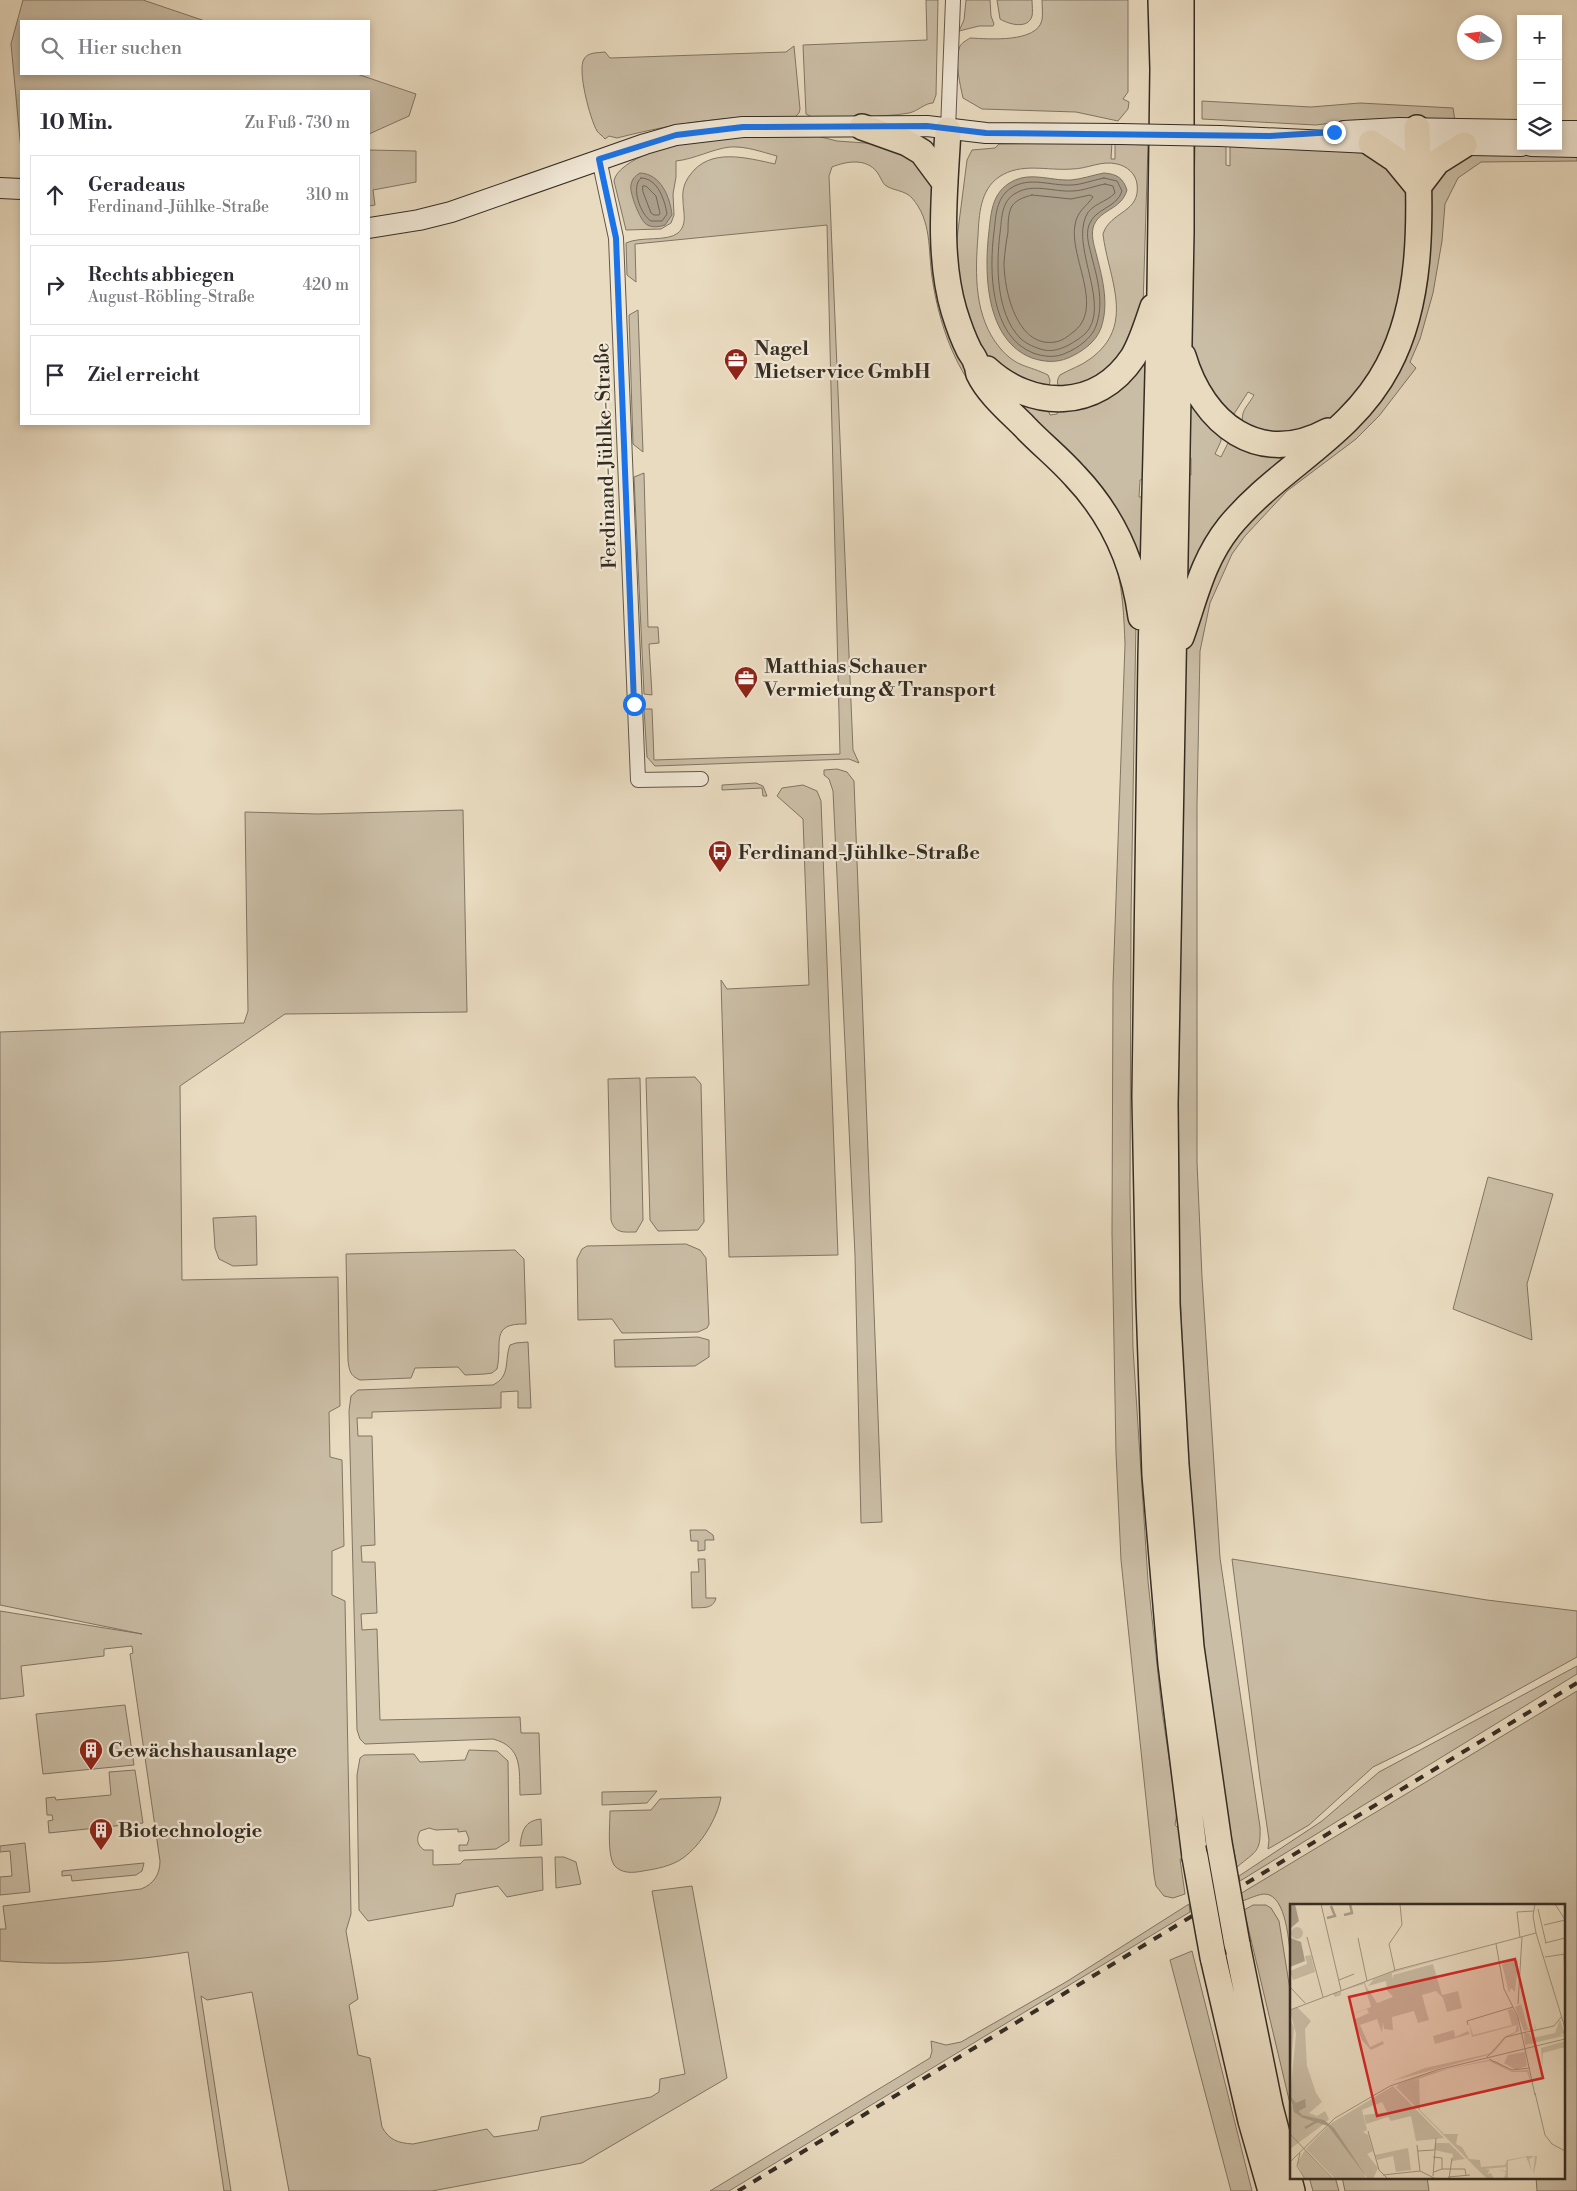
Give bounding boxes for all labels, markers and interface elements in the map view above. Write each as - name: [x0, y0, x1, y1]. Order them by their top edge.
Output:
- north arrow: [1457, 15, 1502, 60]
- map controls: [1517, 15, 1562, 150]
- button: +: [1517, 15, 1562, 60]
- search box: [20, 20, 370, 75]
- icon: search: [38, 34, 66, 62]
- text: Hier suchen: [78, 36, 182, 60]
- button: −: [1517, 60, 1562, 105]
- button: layers: [1517, 105, 1562, 150]
- text: 10 Min.: [40, 110, 113, 136]
- text: Zu Fuß · 730 m: [245, 113, 350, 133]
- route end: [1323, 121, 1346, 144]
- text: Geradeaus: [88, 173, 185, 197]
- icon: ahead: [41, 181, 69, 209]
- text: 310 m: [306, 185, 349, 205]
- text: Ferdinand-Jühlke-Straße: [88, 197, 269, 217]
- text: Rechts abbiegen: [88, 263, 234, 287]
- icon: right: [41, 271, 69, 299]
- text: 420 m: [302, 275, 349, 295]
- text: August-Röbling-Straße: [88, 287, 255, 307]
- place label: Nagel Mietservice GmbH: [754, 337, 931, 385]
- street label: Ferdinand-Jühlke-Straße: [590, 342, 623, 569]
- office icon: Nagel Mietservice GmbH: [723, 347, 749, 381]
- icon: arrive: [41, 361, 69, 389]
- text: Ziel erreicht: [88, 363, 199, 387]
- place label: Matthias Schauer Vermietung & Transport: [763, 655, 997, 703]
- office icon: Matthias Schauer Vermietung & Transport: [733, 665, 759, 699]
- route start: [623, 693, 646, 716]
- bus stop icon: Ferdinand-Jühlke-Straße: [707, 839, 733, 873]
- place label: Ferdinand-Jühlke-Straße: [738, 841, 980, 866]
- building icon: Gewächshausanlage: [78, 1737, 104, 1771]
- place label: Gewächshausanlage: [108, 1739, 297, 1764]
- building icon: Biotechnologie: [88, 1817, 114, 1851]
- place label: Biotechnologie: [118, 1819, 263, 1844]
- inset map: [1290, 1904, 1564, 2178]

